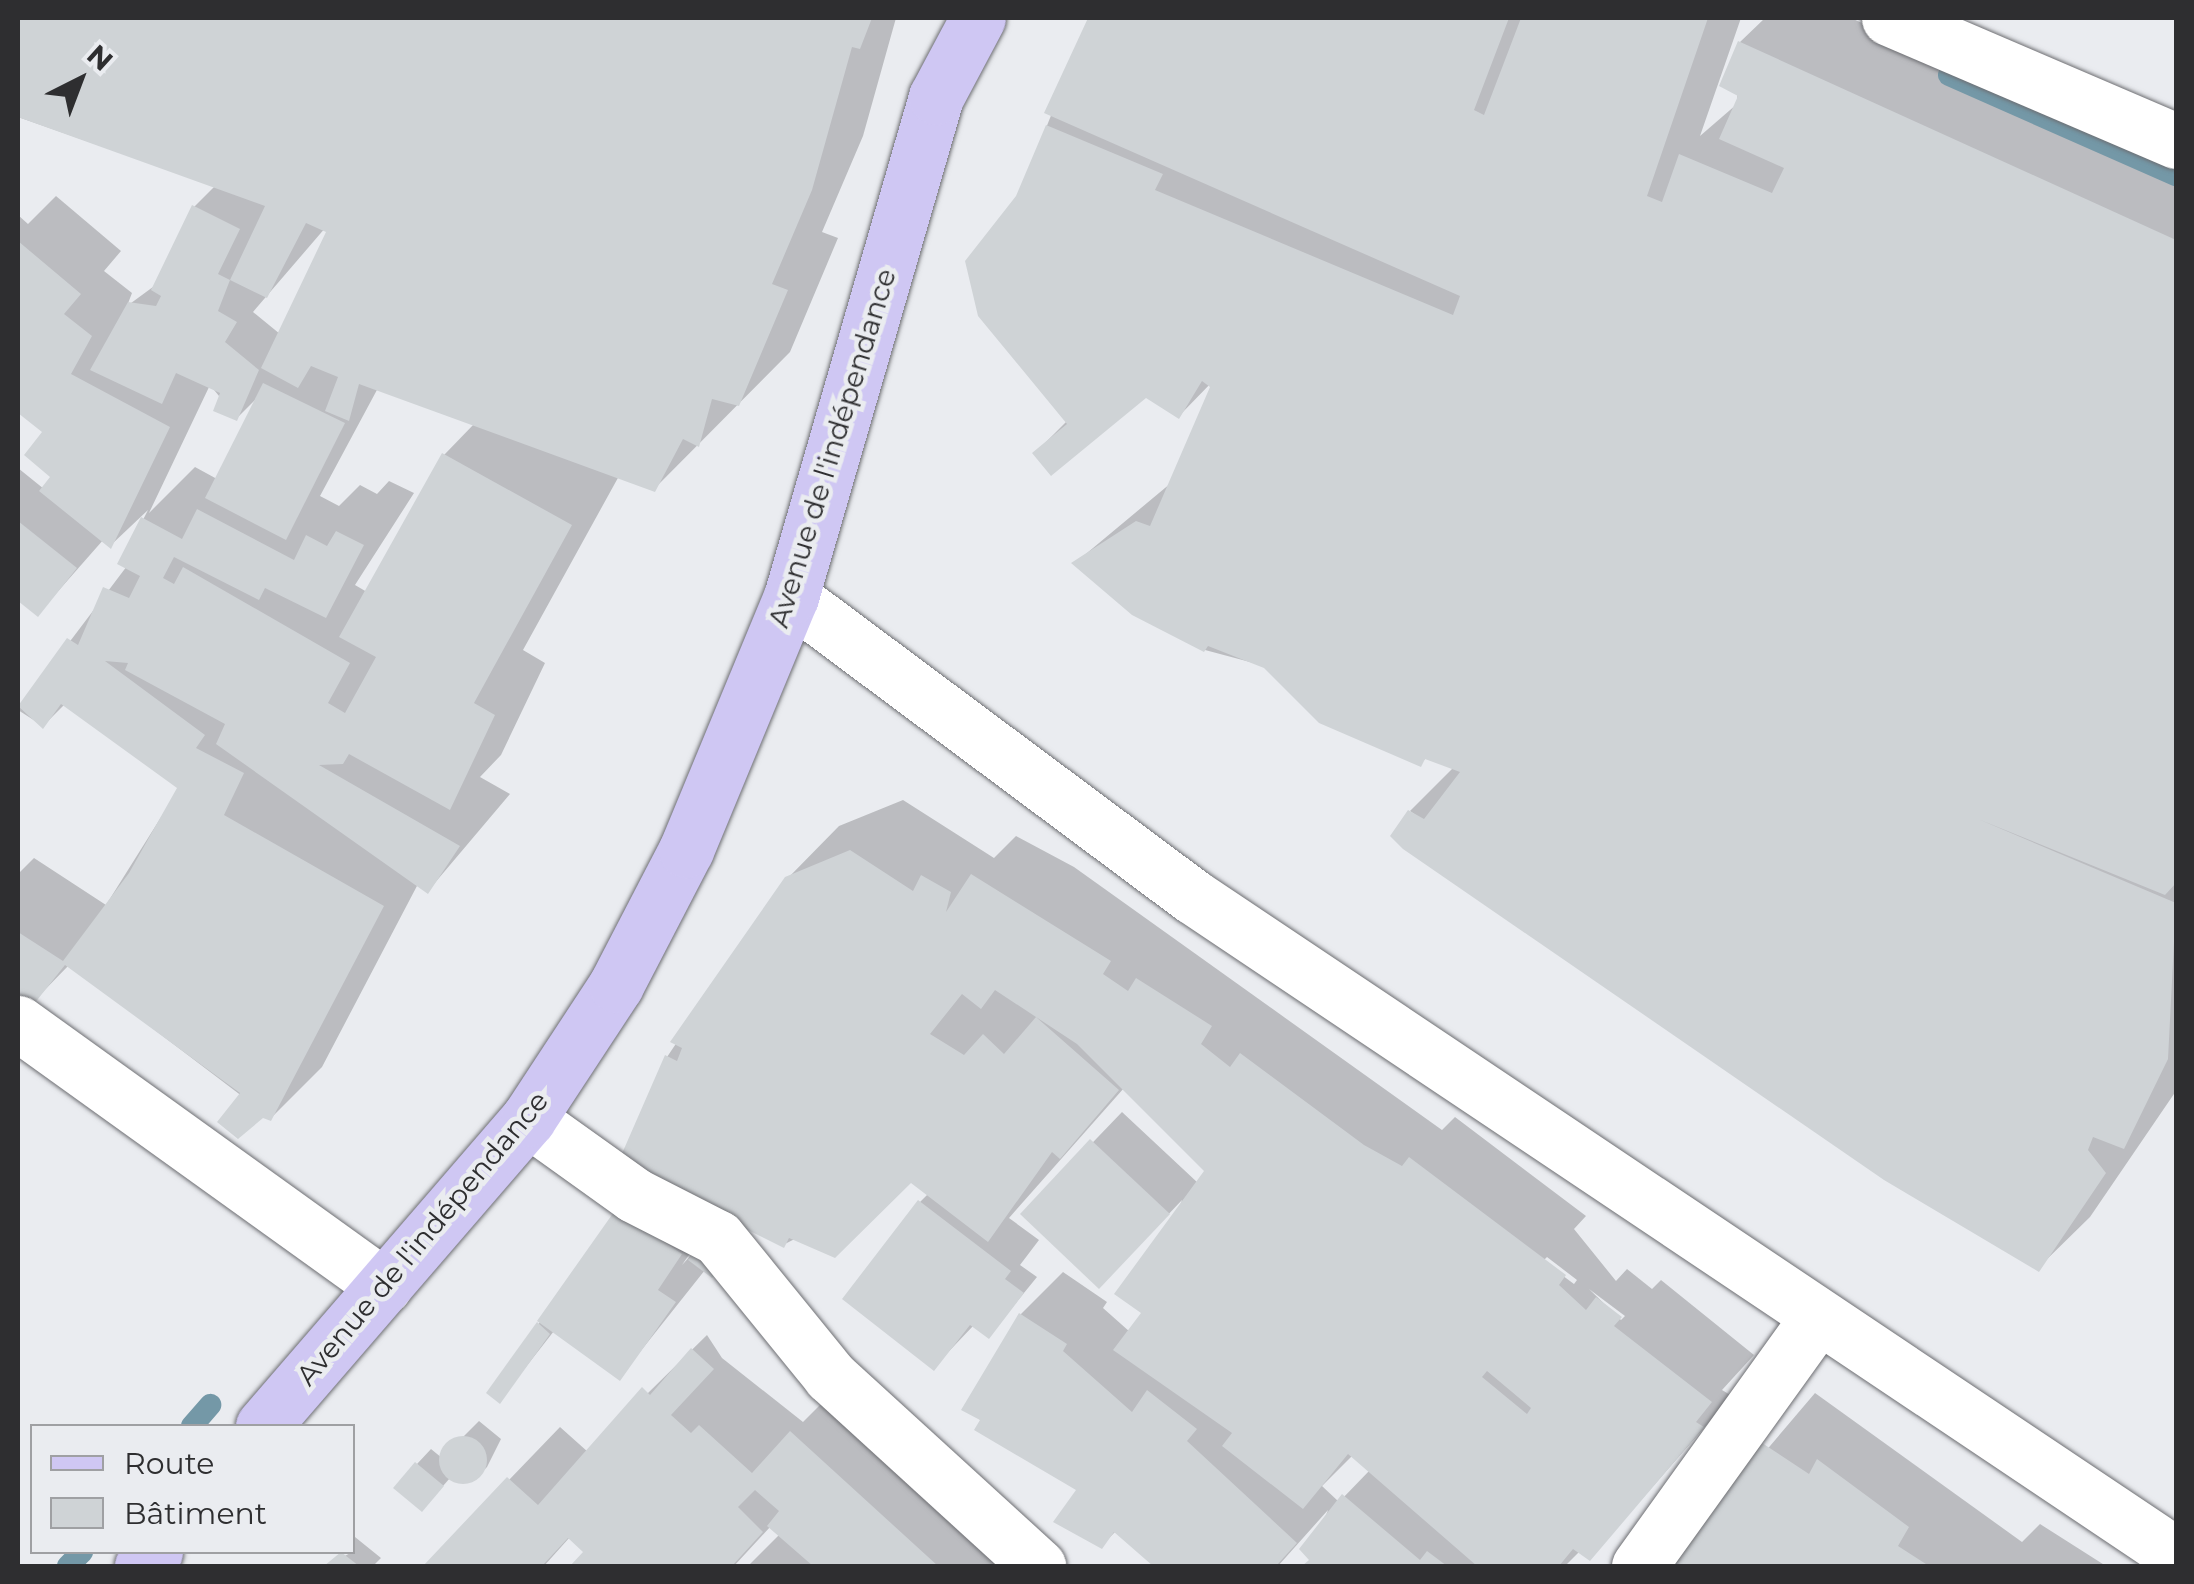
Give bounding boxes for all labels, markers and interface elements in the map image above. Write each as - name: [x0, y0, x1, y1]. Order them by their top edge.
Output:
- north arrow: [30, 30, 130, 130]
- text: N: [80, 38, 120, 78]
- street label: Avenue de l'indépendance: [761, 265, 903, 631]
- street label: Avenue de l'indépendance: [289, 1084, 555, 1392]
- legend: [30, 1424, 355, 1554]
- text: Route: [124, 1445, 214, 1482]
- text: Bâtiment: [124, 1495, 267, 1532]

